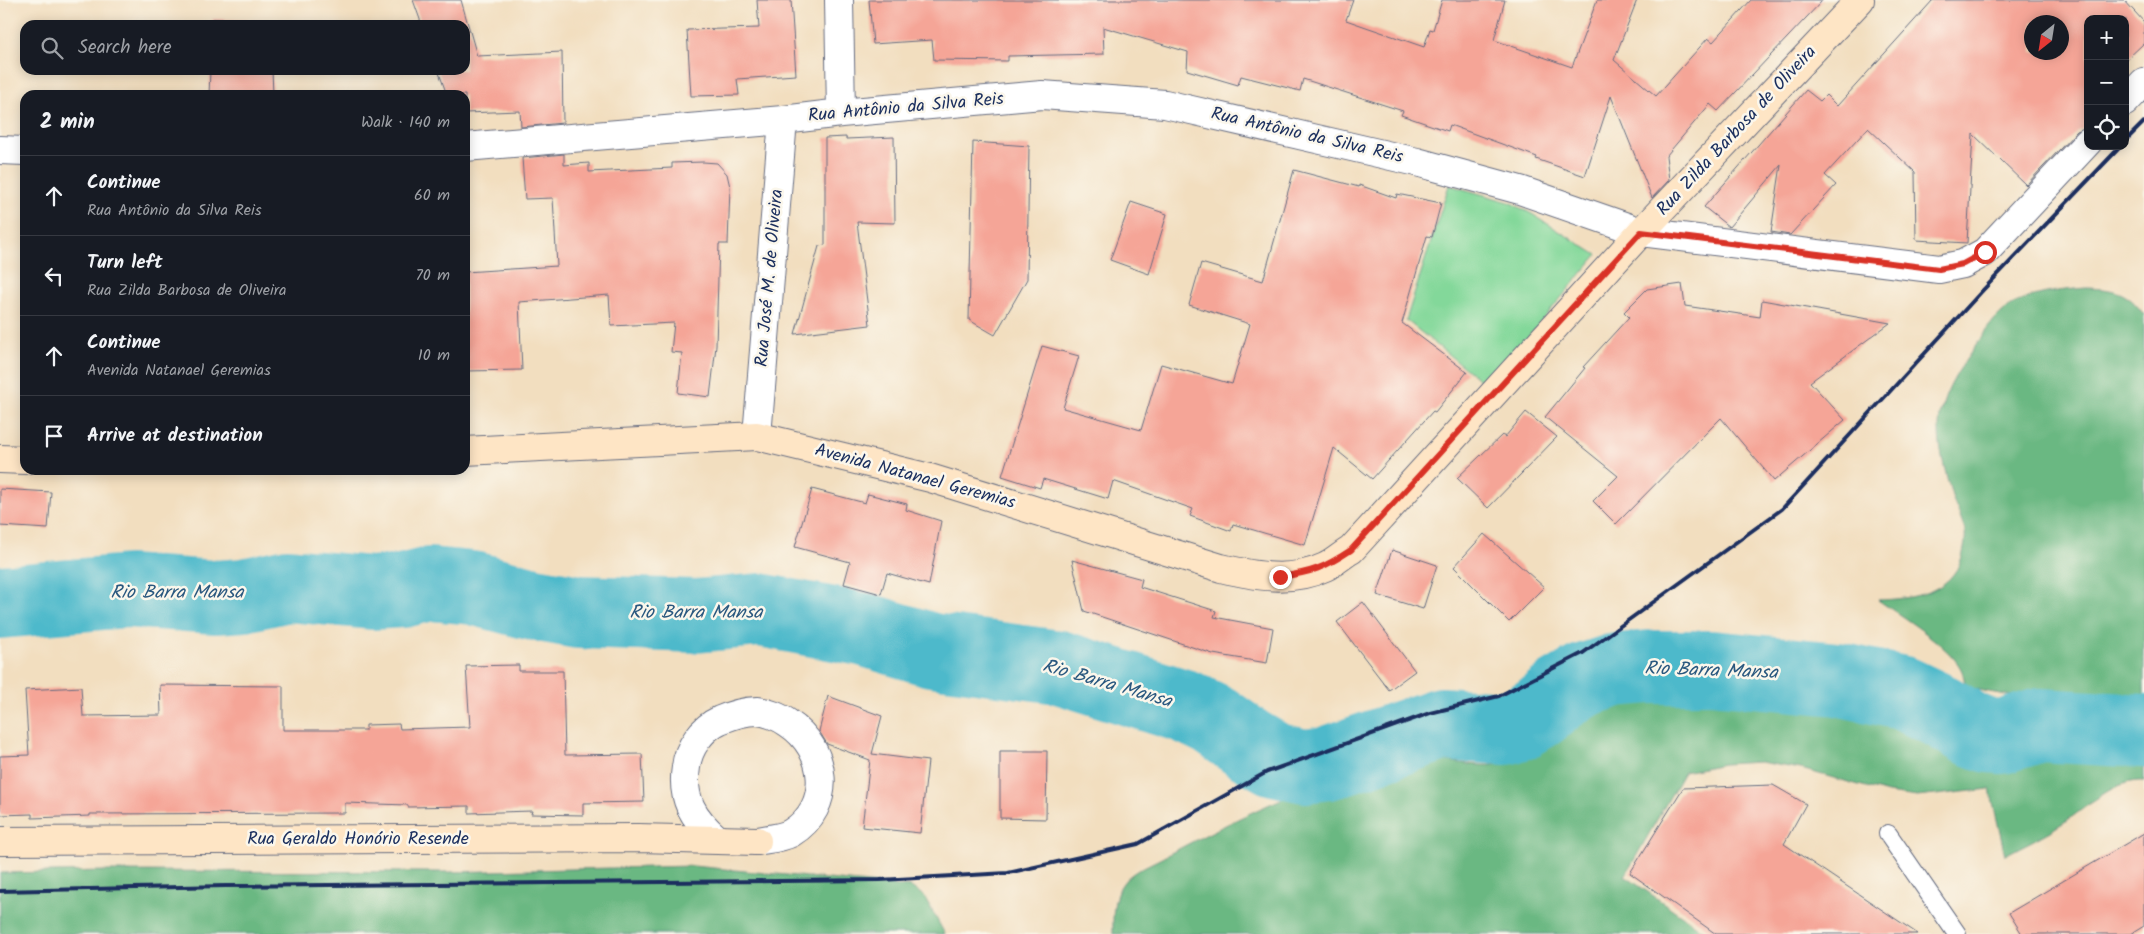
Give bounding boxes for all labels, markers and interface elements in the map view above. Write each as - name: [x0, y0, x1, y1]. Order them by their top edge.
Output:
- north arrow: [2024, 15, 2069, 60]
- map controls: [2084, 15, 2129, 150]
- button: +: [2084, 15, 2129, 60]
- search box: [20, 20, 470, 75]
- text: Search here: [78, 33, 172, 63]
- icon: search: [38, 34, 66, 62]
- street label: Rua Zilda Barbosa de Oliveira: [1650, 39, 1824, 223]
- button: −: [2084, 60, 2129, 105]
- street label: Rua Antônio da Silva Reis: [807, 85, 1005, 131]
- street label: Rua Antônio da Silva Reis: [1208, 100, 1406, 172]
- button: locate: [2084, 105, 2129, 150]
- text: 2 min: [40, 106, 95, 139]
- text: Walk · 140 m: [361, 110, 450, 135]
- text: Continue: [87, 168, 160, 198]
- icon: ahead: [40, 182, 68, 210]
- text: 60 m: [414, 183, 450, 208]
- street label: Rua José M. de Oliveira: [748, 188, 792, 368]
- text: Rua Antônio da Silva Reis: [87, 198, 262, 223]
- route start: [1974, 241, 1997, 264]
- text: Turn left: [87, 248, 162, 278]
- icon: left: [40, 262, 68, 290]
- text: 70 m: [415, 263, 450, 288]
- text: Rua Zilda Barbosa de Oliveira: [87, 278, 287, 303]
- text: Continue: [87, 328, 160, 358]
- icon: ahead: [40, 342, 68, 370]
- text: 10 m: [418, 343, 450, 368]
- text: Avenida Natanael Geremias: [87, 358, 271, 383]
- text: Arrive at destination: [87, 421, 263, 451]
- icon: arrive: [40, 422, 68, 450]
- street label: Avenida Natanael Geremias: [811, 436, 1019, 518]
- route end: [1269, 566, 1292, 589]
- water label: Rio Barra Mansa: [110, 578, 245, 608]
- water label: Rio Barra Mansa: [629, 598, 764, 628]
- water label: Rio Barra Mansa: [1039, 651, 1176, 717]
- water label: Rio Barra Mansa: [1644, 654, 1779, 688]
- street label: Rua Geraldo Honório Resende: [247, 825, 469, 854]

